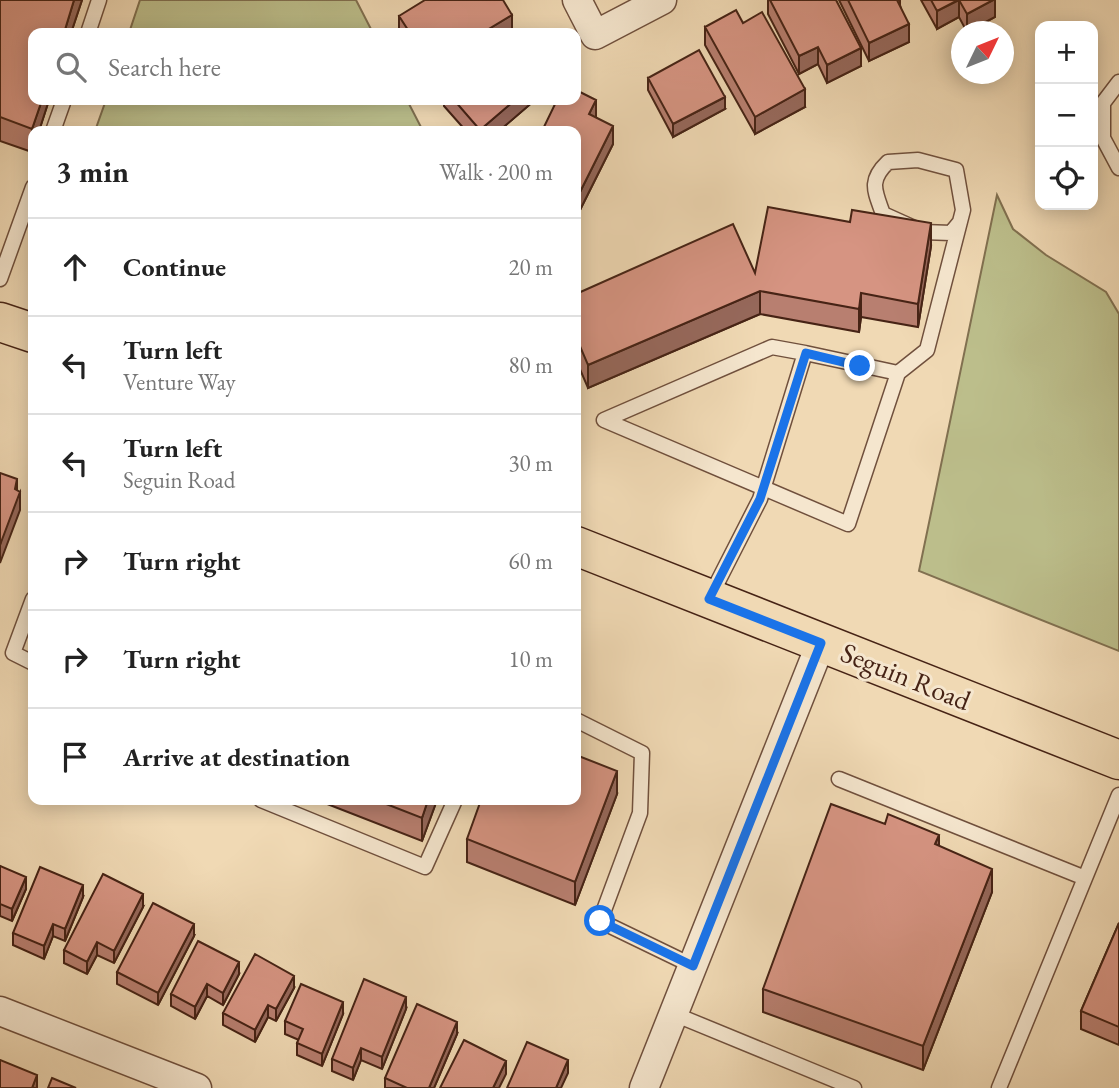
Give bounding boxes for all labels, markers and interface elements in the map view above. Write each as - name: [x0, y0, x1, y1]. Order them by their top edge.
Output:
- north arrow: [951, 21, 1014, 84]
- map controls: [1035, 21, 1098, 210]
- button: +: [1035, 21, 1098, 84]
- search box: [28, 28, 581, 105]
- icon: search: [52, 48, 90, 86]
- text: Search here: [108, 50, 221, 84]
- button: −: [1035, 84, 1098, 147]
- button: locate: [1035, 147, 1098, 210]
- text: 3 min: [56, 152, 129, 191]
- text: Walk · 200 m: [439, 157, 553, 187]
- icon: ahead: [56, 248, 94, 286]
- text: Continue: [123, 250, 226, 284]
- text: 20 m: [508, 252, 553, 282]
- text: Turn left: [123, 333, 222, 367]
- icon: left: [56, 346, 94, 384]
- text: 80 m: [508, 350, 553, 380]
- route end: [844, 350, 875, 381]
- text: Venture Way: [123, 367, 236, 397]
- text: Turn left: [123, 431, 222, 465]
- icon: left: [56, 444, 94, 482]
- text: 30 m: [508, 448, 553, 478]
- text: Seguin Road: [123, 465, 235, 495]
- icon: right: [56, 542, 94, 580]
- text: Turn right: [123, 544, 241, 578]
- text: 60 m: [508, 546, 553, 576]
- street label: Seguin Road: [836, 634, 977, 719]
- icon: right: [56, 640, 94, 678]
- text: Turn right: [123, 642, 241, 676]
- text: 10 m: [508, 644, 553, 674]
- icon: arrive: [56, 738, 94, 776]
- text: Arrive at destination: [123, 740, 350, 774]
- route start: [584, 905, 615, 936]

